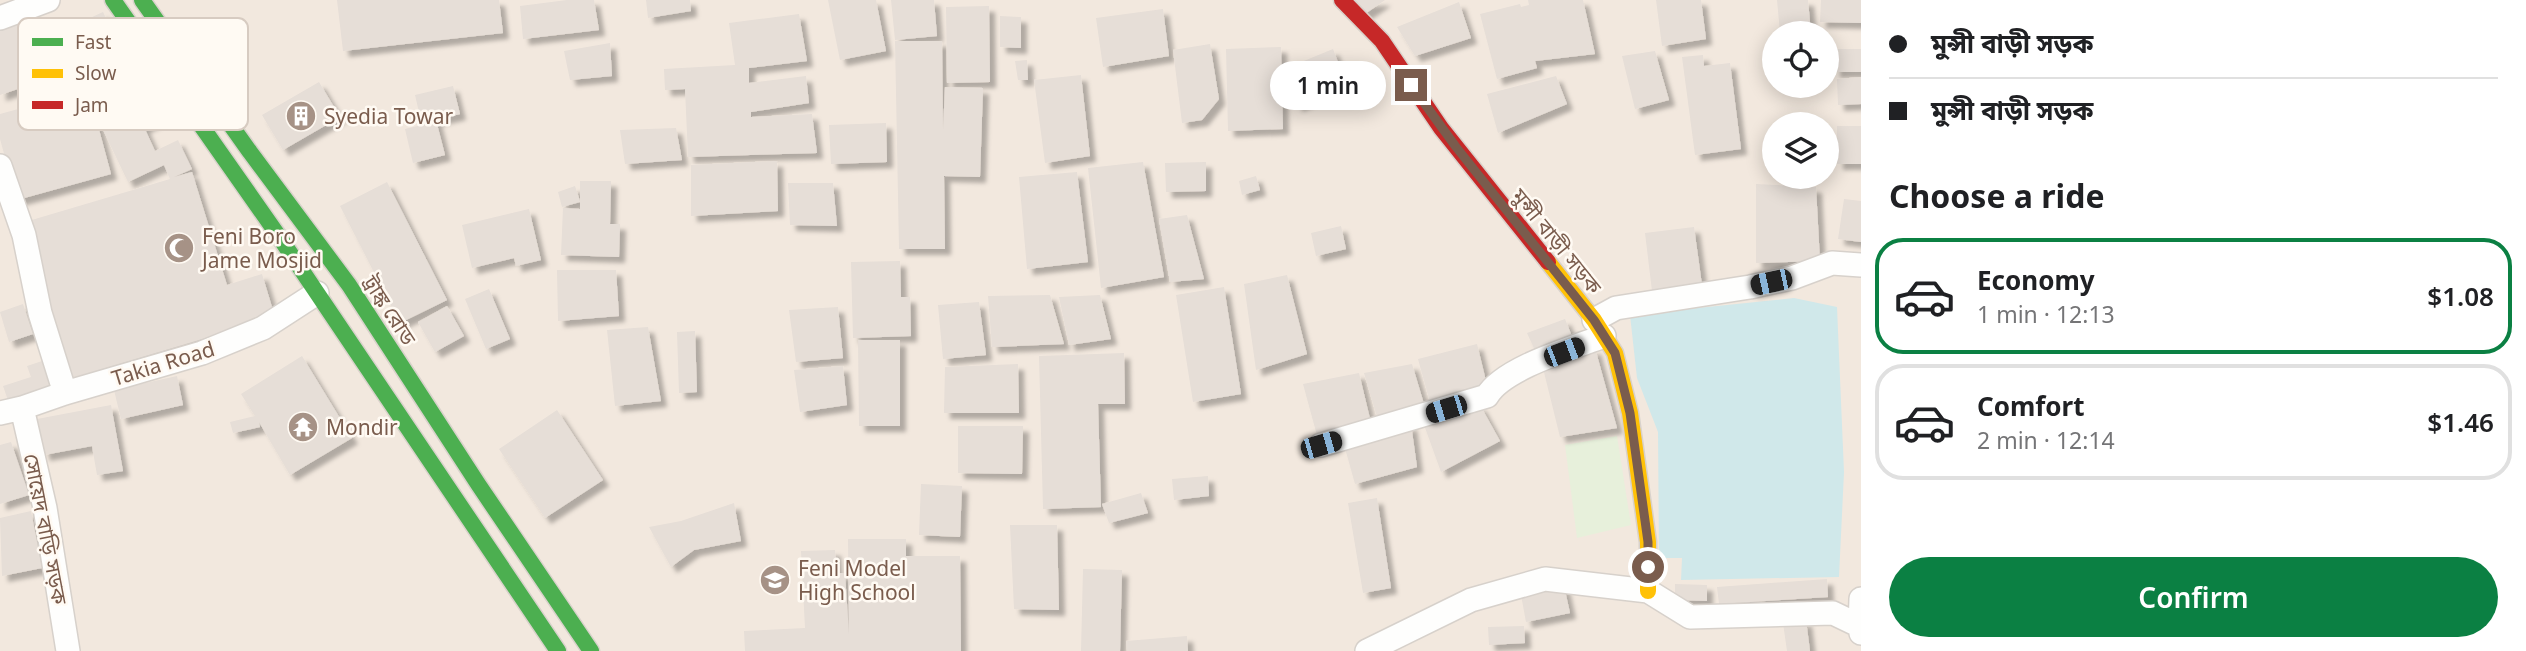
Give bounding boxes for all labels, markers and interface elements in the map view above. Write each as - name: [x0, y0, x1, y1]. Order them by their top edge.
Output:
- legend: [18, 18, 248, 130]
- map controls: [1762, 21, 1839, 189]
- button: locate: [1762, 21, 1839, 98]
- text: মুন্সী বাড়ী সড়ক: [1931, 25, 2093, 61]
- text: Fast: [75, 29, 112, 55]
- text: Slow: [75, 60, 116, 86]
- callout: 1 min: [1271, 60, 1386, 110]
- text: 1 min: [1297, 69, 1359, 101]
- route end: [1395, 69, 1427, 101]
- text: Jam: [73, 92, 109, 118]
- text: মুন্সী বাড়ী সড়ক: [1931, 92, 2093, 128]
- building icon: Syedia Towar: [284, 99, 318, 133]
- place label: Syedia Towar: [324, 102, 453, 130]
- button: layers: [1762, 112, 1839, 189]
- text: Choose a ride: [1889, 174, 2105, 217]
- street label: মুন্সী বাড়ী সড়ক: [1505, 181, 1609, 301]
- place label: Feni Boro Jame Mosjid: [200, 222, 322, 274]
- mosque icon: Feni Boro Jame Mosjid: [162, 231, 196, 265]
- text: Economy: [1977, 262, 2095, 298]
- icon: car: [1893, 265, 1956, 328]
- car: [1749, 267, 1794, 297]
- street label: ট্রাঙ্ক রোড: [357, 269, 423, 351]
- text: $1.08: [2427, 278, 2494, 314]
- text: 1 min · 12:13: [1977, 298, 2115, 330]
- street label: Takia Road: [108, 334, 218, 392]
- car: [1541, 335, 1588, 369]
- text: Comfort: [1977, 388, 2085, 424]
- icon: car: [1893, 391, 1956, 454]
- car: [1423, 393, 1470, 425]
- text: $1.46: [2427, 404, 2494, 440]
- temple icon: Mondir: [286, 410, 320, 444]
- place label: Mondir: [326, 413, 398, 441]
- text: 2 min · 12:14: [1977, 424, 2115, 456]
- car: [1298, 429, 1345, 461]
- street label: সোয়েদ বাড়ি সড়ক: [18, 451, 75, 608]
- route start: [1632, 551, 1664, 583]
- place label: Feni Model High School: [798, 554, 916, 606]
- button: Confirm: [1889, 557, 2498, 637]
- school or university icon: Feni Model High School: [758, 563, 792, 597]

